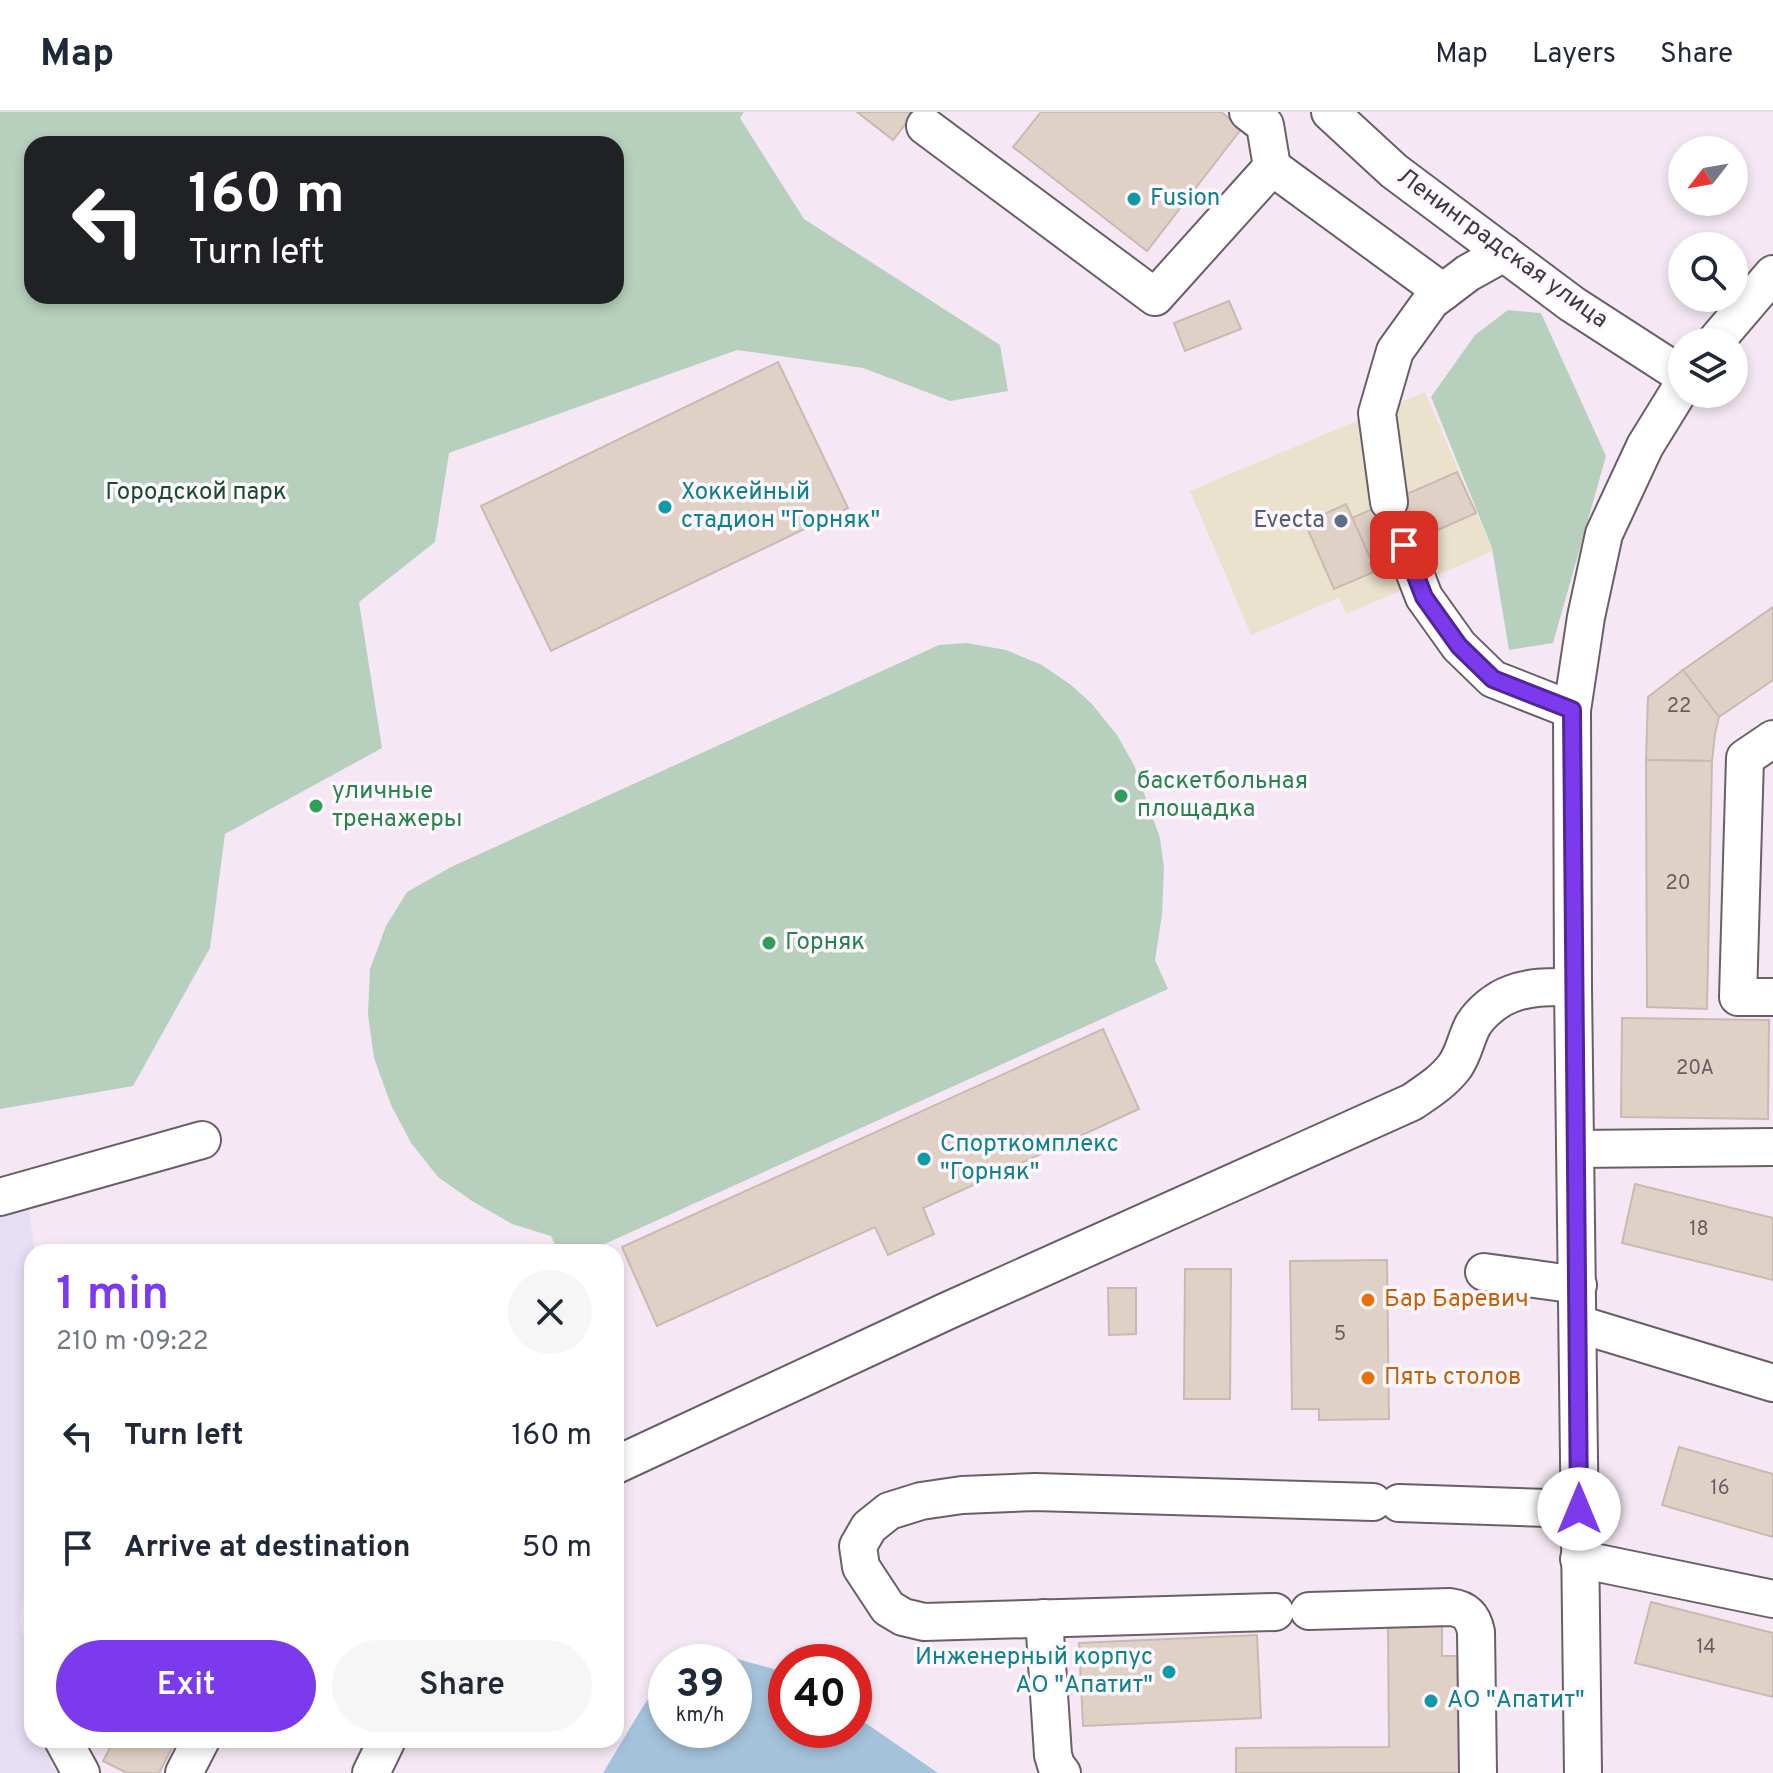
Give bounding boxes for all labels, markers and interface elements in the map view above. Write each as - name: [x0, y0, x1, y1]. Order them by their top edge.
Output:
- text: Map: [40, 31, 114, 80]
- text: Map: [1435, 37, 1488, 73]
- text: Layers: [1532, 37, 1616, 73]
- text: Share: [1660, 37, 1733, 73]
- north arrow: [1668, 136, 1748, 216]
- map controls: [1668, 136, 1748, 408]
- text: 160 m: [188, 162, 345, 232]
- street label: Ленинградская улица: [1390, 162, 1614, 336]
- icon: left: [56, 168, 160, 272]
- place label: Fusion: [1150, 184, 1220, 214]
- marker: Fusion: [1125, 190, 1143, 208]
- text: Turn left: [188, 231, 325, 277]
- button: search: [1668, 232, 1748, 312]
- button: layers: [1668, 328, 1748, 408]
- park label: Городской парк: [105, 478, 287, 508]
- place label: Хоккейный стадион "Горняк": [681, 478, 880, 536]
- marker: Хоккейный стадион "Горняк": [656, 498, 674, 516]
- place label: Evecta: [1253, 506, 1325, 536]
- pin: [1370, 511, 1438, 579]
- marker: Evecta: [1332, 512, 1350, 530]
- icon: arrive: [1382, 523, 1426, 567]
- house number: 22: [1667, 694, 1691, 720]
- place label: баскетбольная площадка: [1137, 767, 1308, 825]
- place label: уличные тренажеры: [332, 777, 462, 835]
- marker: баскетбольная площадка: [1112, 787, 1130, 805]
- marker: уличные тренажеры: [307, 797, 325, 815]
- house number: 20: [1665, 871, 1691, 897]
- place label: Горняк: [785, 928, 865, 958]
- marker: Горняк: [760, 934, 778, 952]
- house number: 20А: [1676, 1056, 1714, 1082]
- place label: Спорткомплекс "Горняк": [940, 1130, 1119, 1188]
- marker: Спорткомплекс "Горняк": [915, 1150, 933, 1168]
- house number: 18: [1689, 1217, 1709, 1243]
- text: 1 min: [56, 1266, 169, 1326]
- button: close: [508, 1270, 592, 1354]
- place label: Бар Баревич: [1384, 1285, 1529, 1315]
- marker: Бар Баревич: [1359, 1291, 1377, 1309]
- house number: 5: [1334, 1322, 1346, 1348]
- text: 210 m · 09:22: [56, 1326, 209, 1359]
- place label: Пять столов: [1384, 1363, 1521, 1393]
- marker: Пять столов: [1359, 1369, 1377, 1387]
- icon: left: [56, 1414, 100, 1458]
- text: Turn left: [124, 1418, 244, 1455]
- text: 160 m: [511, 1418, 592, 1455]
- position arrow: [1537, 1467, 1621, 1551]
- house number: 16: [1710, 1476, 1730, 1502]
- icon: arrive: [56, 1526, 100, 1570]
- text: Arrive at destination: [124, 1530, 410, 1567]
- text: 50 m: [522, 1530, 592, 1567]
- house number: 14: [1696, 1635, 1716, 1661]
- button: Exit: [56, 1640, 316, 1732]
- button: Share: [332, 1640, 592, 1732]
- place label: Инженерный корпус АО "Апатит": [915, 1643, 1153, 1701]
- speed limit sign: 40: [768, 1644, 872, 1748]
- text: 39: [676, 1661, 724, 1711]
- marker: Инженерный корпус АО "Апатит": [1160, 1663, 1178, 1681]
- place label: АО "Апатит": [1447, 1686, 1585, 1716]
- marker: АО "Апатит": [1422, 1692, 1440, 1710]
- text: km/h: [676, 1703, 724, 1729]

